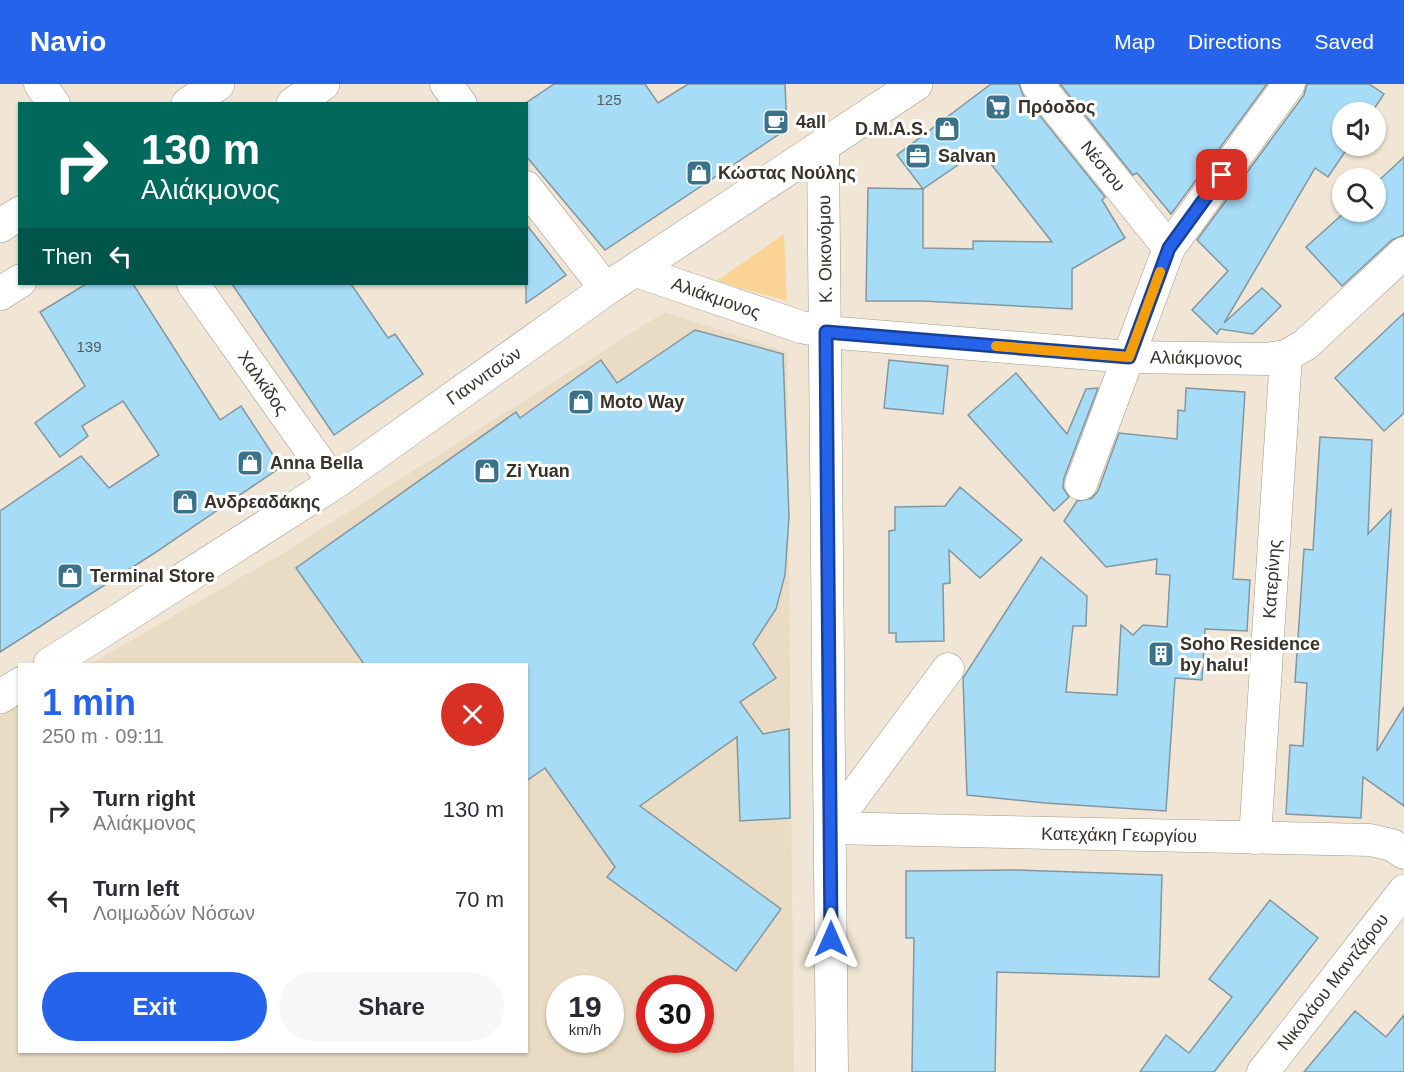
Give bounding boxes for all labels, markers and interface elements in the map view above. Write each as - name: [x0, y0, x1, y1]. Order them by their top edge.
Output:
- text: Navio: [30, 26, 106, 57]
- text: Map: [1114, 30, 1155, 53]
- text: Directions: [1188, 30, 1281, 53]
- text: Saved: [1314, 30, 1374, 53]
- house number: 125: [596, 91, 622, 108]
- supermarket icon: Πρόοδος: [983, 92, 1013, 122]
- place label: Πρόοδος: [1018, 97, 1095, 117]
- map controls: [1332, 102, 1386, 222]
- button: sound: [1332, 102, 1386, 156]
- cafe icon: 4all: [761, 107, 791, 137]
- place label: 4all: [796, 112, 826, 132]
- shop icon: D.M.A.S.: [932, 114, 962, 144]
- place label: D.M.A.S.: [855, 119, 928, 139]
- icon: right: [42, 126, 120, 204]
- text: 130 m: [141, 126, 260, 173]
- street label: Νέστου: [1077, 137, 1129, 195]
- office icon: Salvan: [903, 141, 933, 171]
- place label: Salvan: [938, 146, 996, 166]
- pin: [1196, 149, 1247, 200]
- shop icon: Κώστας Νούλης: [684, 158, 714, 188]
- icon: arrive: [1205, 158, 1238, 191]
- place label: Κώστας Νούλης: [718, 163, 856, 183]
- button: search: [1332, 168, 1386, 222]
- text: Αλιάκμονος: [141, 175, 280, 205]
- street label: Κ. Οικονόμου: [814, 195, 836, 303]
- icon: left: [104, 240, 137, 273]
- text: Then: [42, 244, 92, 269]
- street label: Αλιάκμονος: [669, 273, 763, 323]
- house number: 139: [76, 338, 102, 355]
- street label: Γιαννιτσών: [443, 343, 525, 409]
- street label: Χαλκίδος: [234, 347, 292, 419]
- street label: Αλιάκμονος: [1150, 347, 1243, 369]
- shop icon: Moto Way: [566, 387, 596, 417]
- place label: Moto Way: [600, 392, 684, 412]
- shop icon: Anna Bella: [235, 448, 265, 478]
- place label: Anna Bella: [270, 453, 364, 473]
- shop icon: Zi Yuan: [472, 456, 502, 486]
- place label: Zi Yuan: [506, 461, 570, 481]
- shop icon: Ανδρεαδάκης: [170, 487, 200, 517]
- place label: Ανδρεαδάκης: [204, 492, 320, 512]
- street label: Κατερίνης: [1259, 538, 1285, 619]
- shop icon: Terminal Store: [55, 561, 85, 591]
- place label: Terminal Store: [90, 566, 215, 586]
- place label: Soho Residence by halu!: [1180, 634, 1320, 675]
- building icon: Soho Residence by halu!: [1146, 639, 1176, 669]
- text: 1 min: [42, 682, 136, 723]
- button: close: [441, 683, 504, 746]
- text: 250 m · 09:11: [42, 725, 164, 747]
- text: Turn right: [93, 786, 195, 811]
- icon: right: [42, 794, 75, 827]
- text: 130 m: [443, 797, 504, 822]
- text: Αλιάκμονος: [93, 812, 196, 834]
- street label: Κατεχάκη Γεωργίου: [1041, 824, 1197, 846]
- text: Turn left: [93, 876, 179, 901]
- icon: left: [42, 884, 75, 917]
- text: 70 m: [455, 887, 504, 912]
- text: Λοιμωδών Νόσων: [93, 902, 255, 924]
- position arrow: [799, 907, 863, 971]
- street label: Νικολάου Μαντζάρου: [1273, 910, 1393, 1054]
- button: Exit: [42, 972, 267, 1041]
- button: Share: [279, 972, 504, 1041]
- speed limit sign: 30: [636, 975, 714, 1053]
- text: 19: [568, 990, 602, 1023]
- text: km/h: [569, 1021, 601, 1038]

